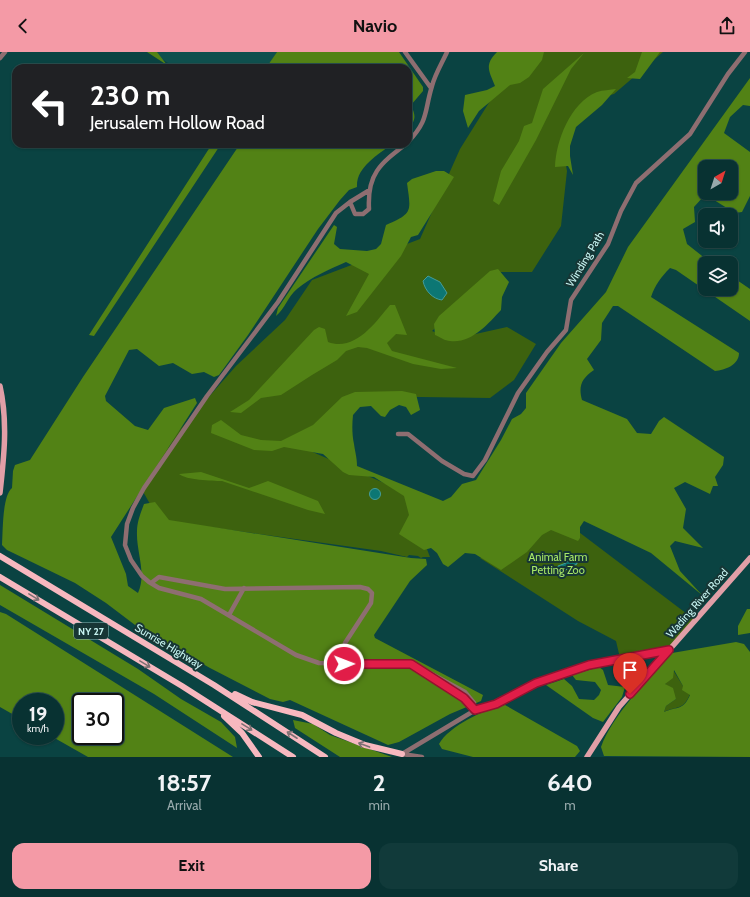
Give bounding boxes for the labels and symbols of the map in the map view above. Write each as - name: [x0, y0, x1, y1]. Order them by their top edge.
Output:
- north arrow: [698, 160, 738, 200]
- street label: Winding Path: [563, 229, 607, 289]
- park label: Animal Farm Petting Zoo: [529, 550, 588, 577]
- street label: Wading River Road: [663, 565, 731, 641]
- one-way arrow: [28, 594, 40, 602]
- street label: Sunrise Highway: [133, 620, 206, 672]
- road number: NY 27: [74, 623, 108, 639]
- position arrow: [323, 643, 365, 685]
- pin: [613, 653, 647, 694]
- one-way arrow: [139, 660, 151, 668]
- speed limit sign: 30: [72, 693, 124, 745]
- one-way arrow: [241, 723, 252, 731]
- one-way arrow: [287, 731, 298, 740]
- one-way arrow: [358, 740, 370, 748]

